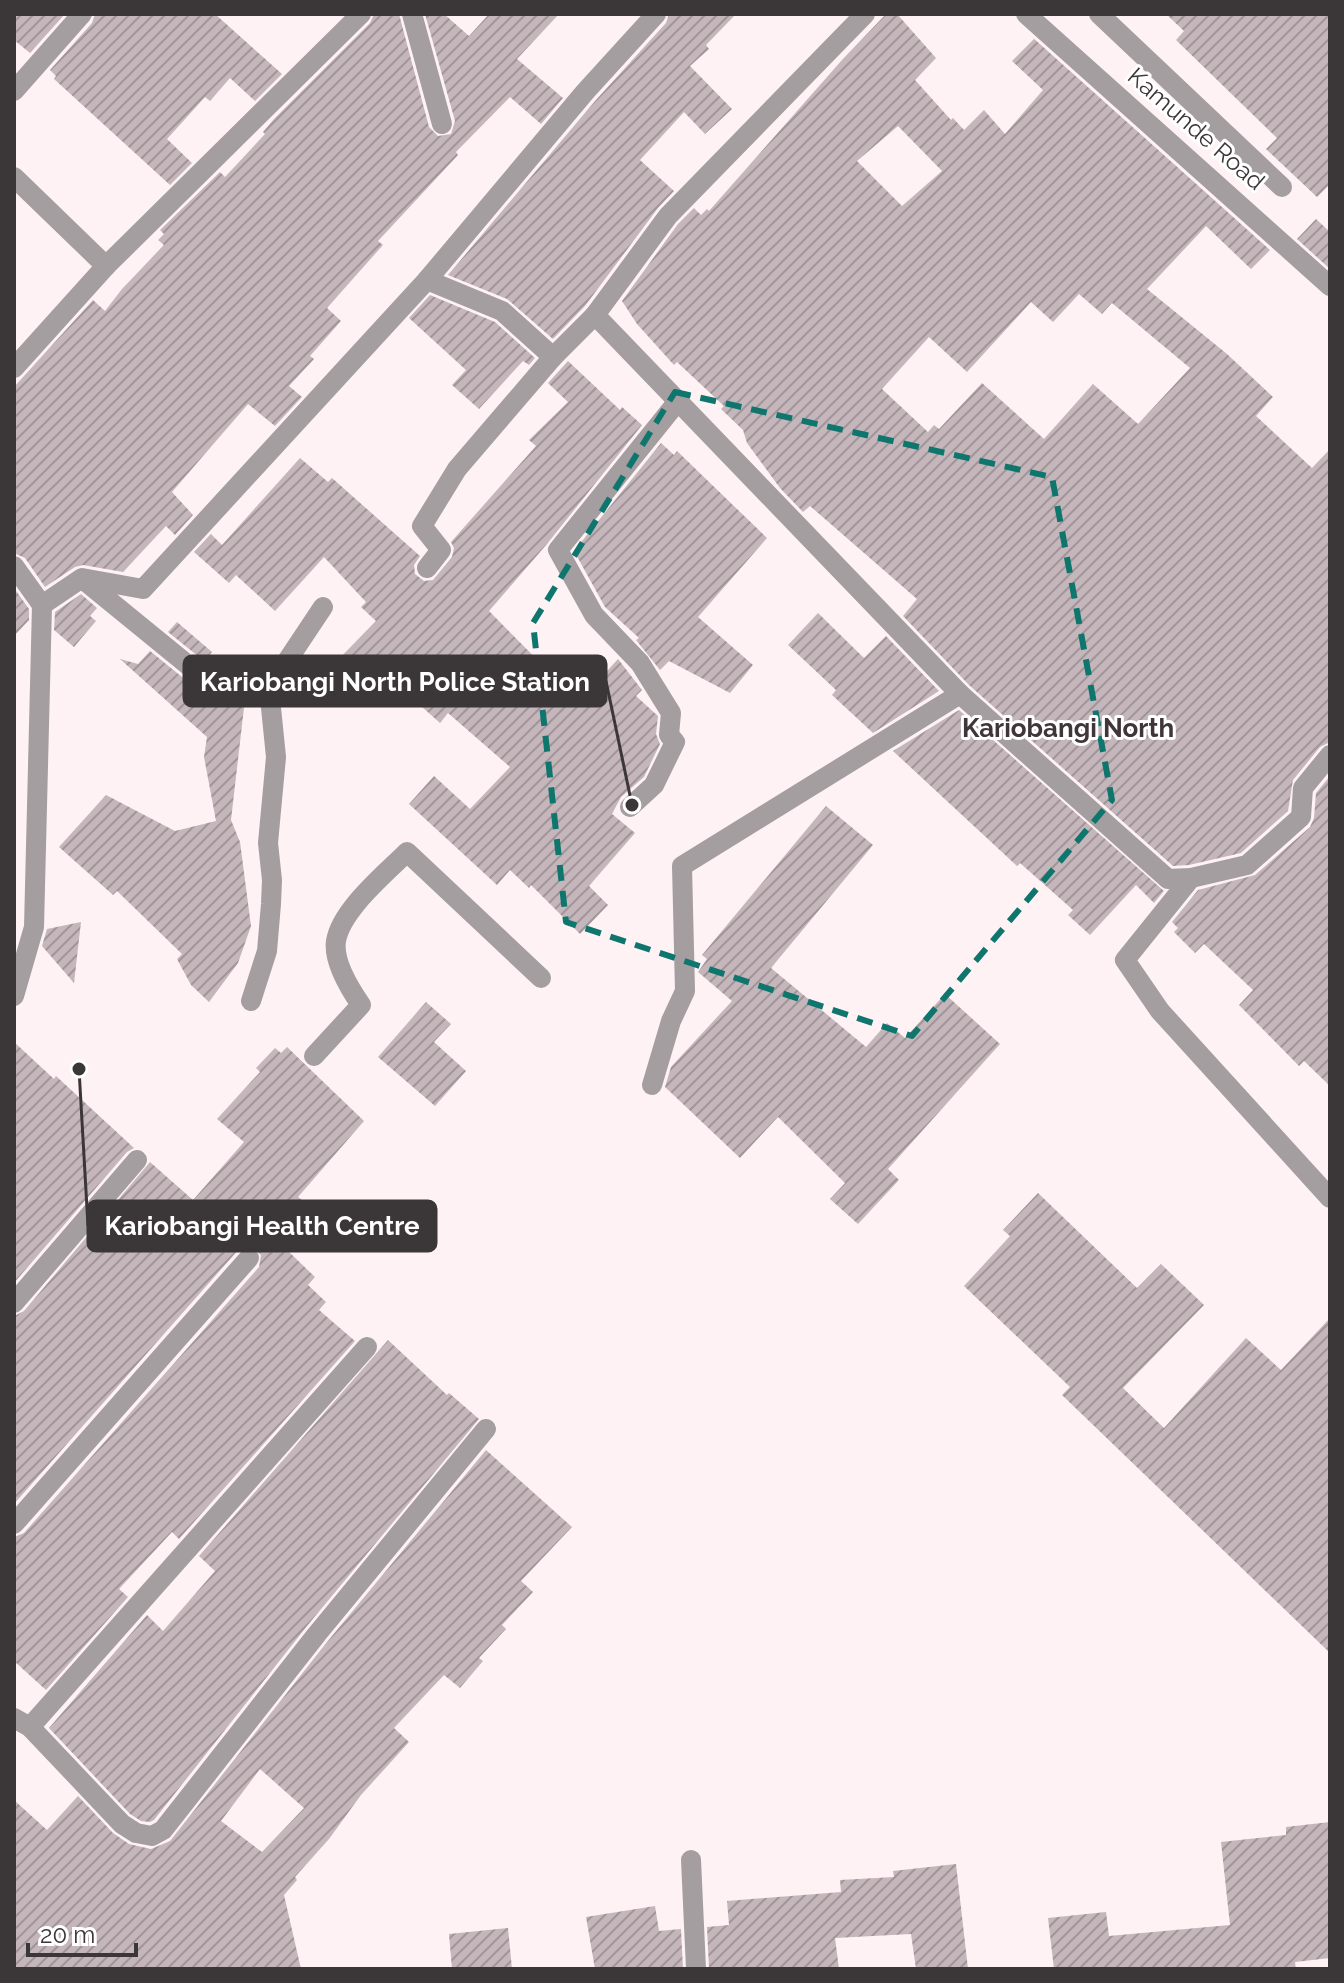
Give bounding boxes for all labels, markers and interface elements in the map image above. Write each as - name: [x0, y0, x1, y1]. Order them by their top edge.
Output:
- street label: Kamunde Road: [1122, 61, 1271, 196]
- callout: Kariobangi North Police Station: [184, 656, 606, 706]
- text: Kariobangi North Police Station: [200, 667, 590, 697]
- district label: Kariobangi North: [962, 713, 1174, 743]
- callout: Kariobangi Health Centre: [88, 1201, 436, 1251]
- text: Kariobangi Health Centre: [104, 1211, 420, 1241]
- scale bar: [28, 1907, 136, 1957]
- text: 20 m: [40, 1920, 95, 1949]

